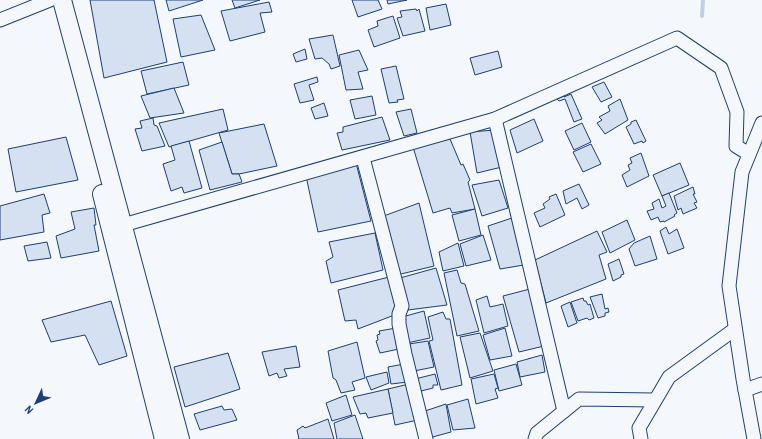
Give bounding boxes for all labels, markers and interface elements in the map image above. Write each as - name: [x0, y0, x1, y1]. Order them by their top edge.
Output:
- north arrow: [16, 383, 56, 423]
- text: N: [22, 403, 36, 417]

